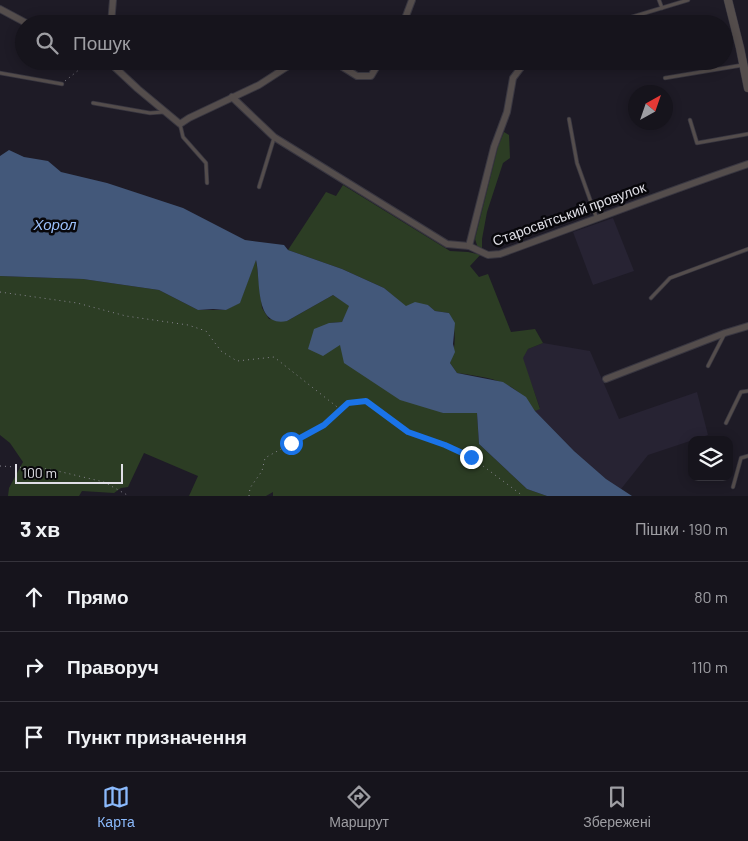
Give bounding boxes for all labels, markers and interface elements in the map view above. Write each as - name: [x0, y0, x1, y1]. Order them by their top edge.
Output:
- search box: [15, 15, 733, 70]
- icon: search: [33, 29, 61, 57]
- text: Пошук: [73, 31, 130, 54]
- north arrow: [628, 85, 673, 130]
- street label: Старосвітський провулок: [490, 178, 648, 249]
- water label: Хорол: [33, 215, 77, 233]
- route start: [280, 432, 303, 455]
- map controls: [688, 436, 733, 481]
- button: layers: [688, 436, 733, 481]
- route end: [460, 446, 483, 469]
- scale bar: [15, 461, 122, 484]
- text: 100 m: [22, 464, 57, 481]
- text: 3 хв: [20, 516, 60, 541]
- text: Пішки · 190 m: [635, 519, 728, 538]
- icon: ahead: [20, 583, 48, 611]
- text: Прямо: [67, 585, 129, 608]
- text: 80 m: [694, 587, 728, 606]
- icon: right: [20, 653, 48, 681]
- text: Праворуч: [67, 655, 159, 678]
- text: 110 m: [691, 657, 728, 676]
- icon: arrive: [20, 723, 48, 751]
- text: Пункт призначення: [67, 725, 247, 748]
- tab: Карта: [97, 783, 135, 830]
- tab: Маршрут: [329, 783, 389, 830]
- tab: Збережені: [583, 783, 651, 830]

